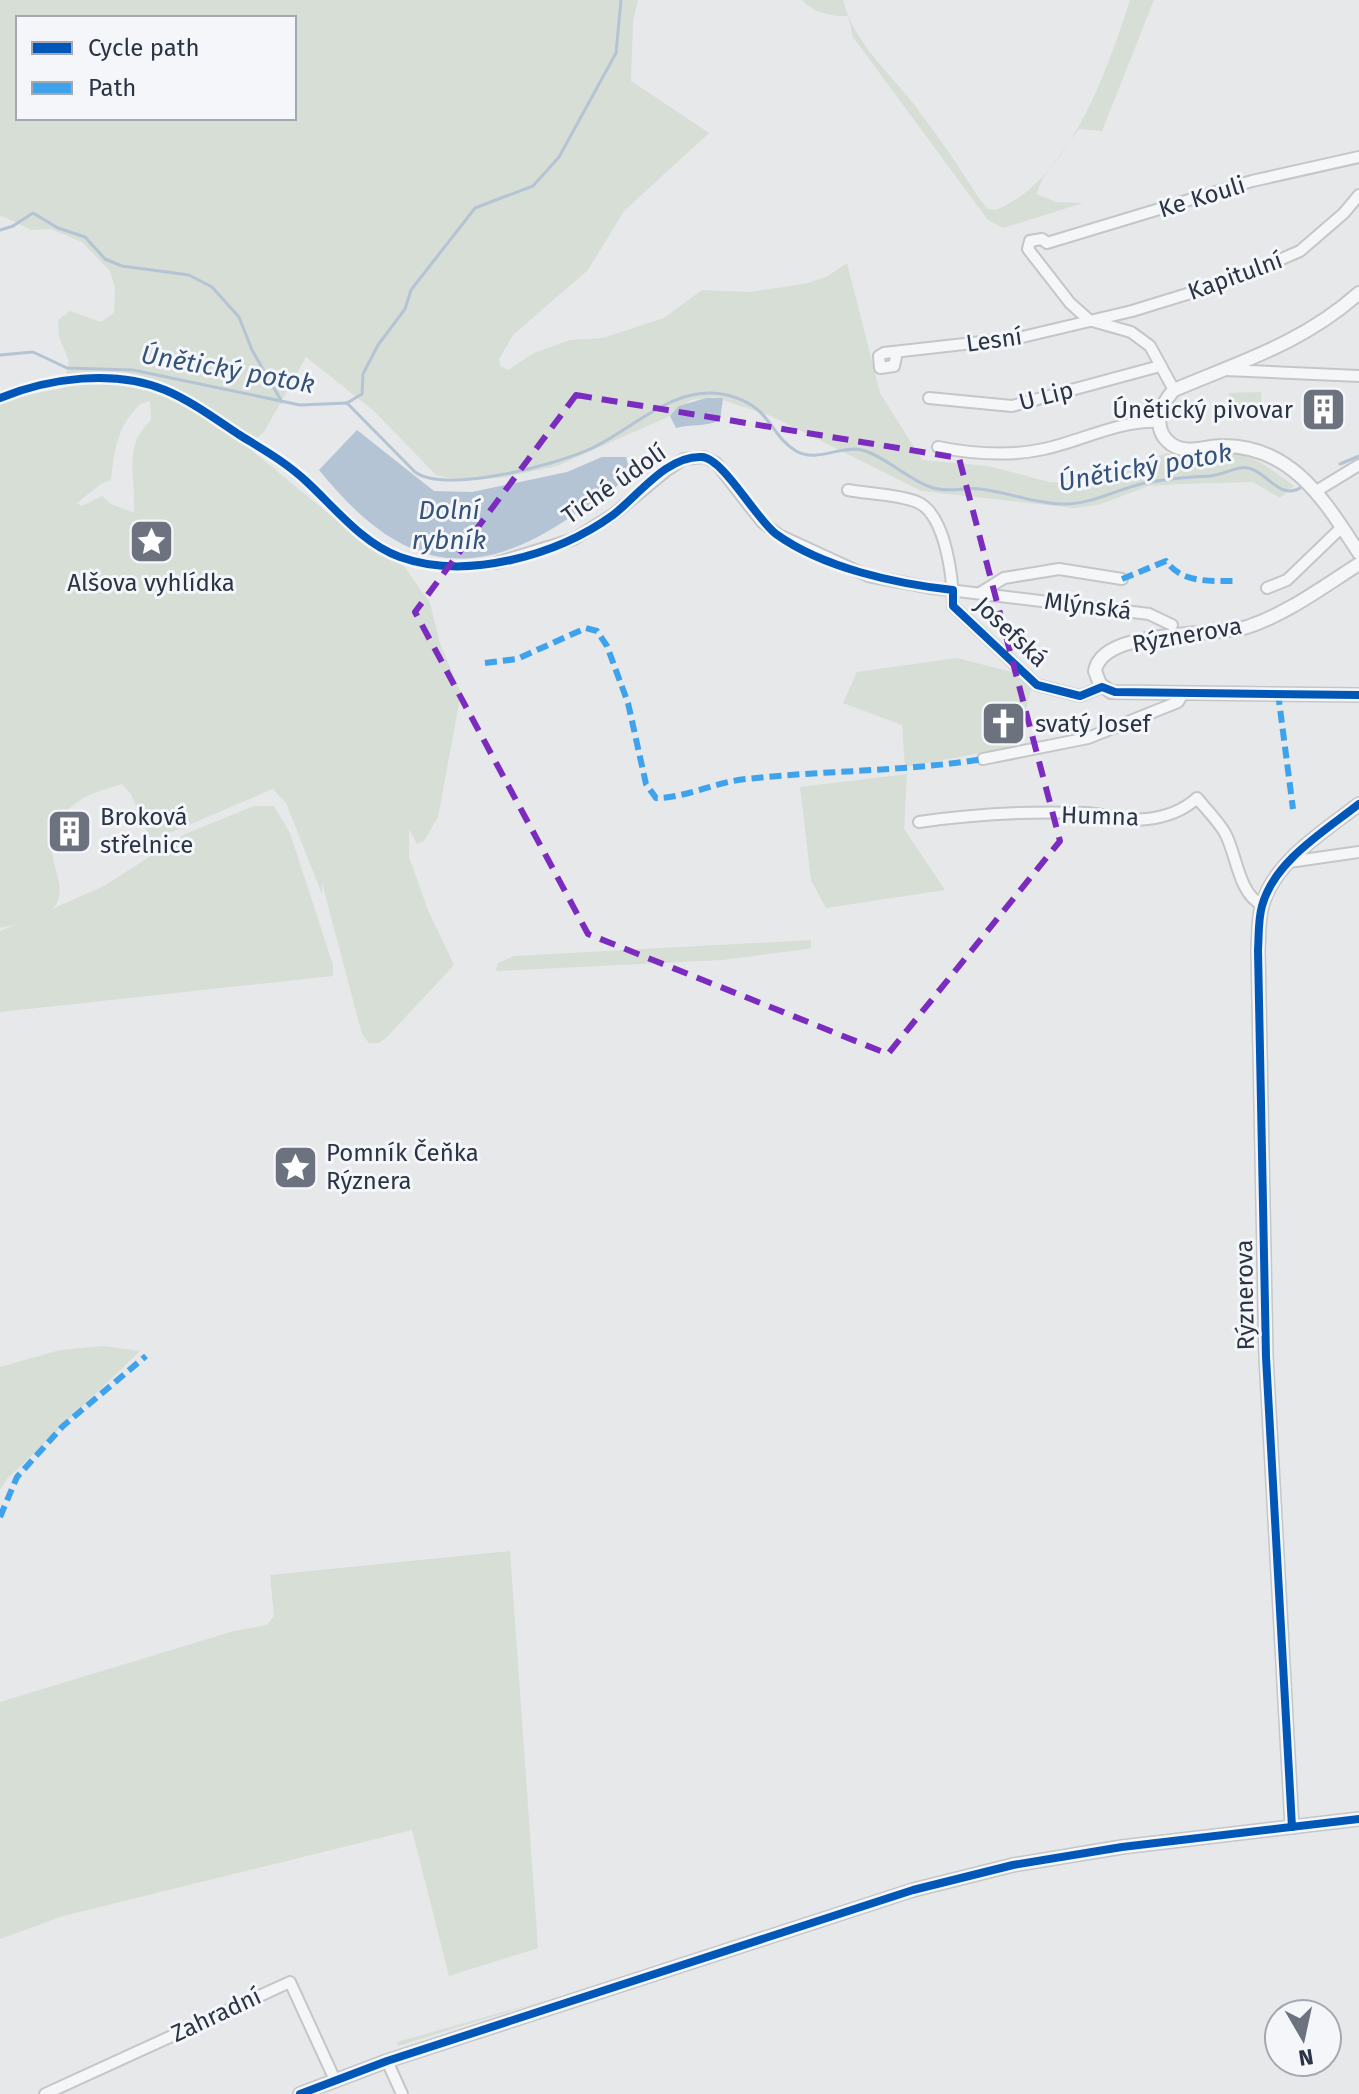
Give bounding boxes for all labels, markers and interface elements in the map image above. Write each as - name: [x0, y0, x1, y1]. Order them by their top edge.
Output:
- legend: [16, 16, 296, 120]
- text: Cycle path: [88, 34, 200, 62]
- text: Path: [88, 74, 136, 102]
- street label: Ke Kouli: [1155, 171, 1249, 223]
- street label: Kapitulní: [1184, 246, 1286, 306]
- street label: Lesní: [964, 322, 1024, 358]
- water label: Únětický potok: [139, 339, 317, 400]
- street label: U Lip: [1016, 376, 1076, 416]
- building icon: Únětický pivovar: [1300, 386, 1348, 434]
- place label: Únětický pivovar: [1112, 395, 1294, 424]
- water label: Únětický potok: [1056, 437, 1234, 498]
- street label: Tiché údolí: [557, 438, 671, 530]
- water label: Dolní rybník: [412, 495, 486, 556]
- place icon: Alšova vyhlídka: [127, 517, 175, 565]
- place label: Alšova vyhlídka: [67, 569, 235, 597]
- street label: Mlýnská: [1043, 587, 1133, 625]
- street label: Josefská: [969, 591, 1053, 673]
- street label: Rýznerova: [1130, 612, 1244, 658]
- church icon: svatý Josef: [980, 700, 1028, 748]
- place label: svatý Josef: [1035, 710, 1153, 738]
- street label: Humna: [1061, 801, 1139, 831]
- place label: Broková střelnice: [100, 803, 193, 859]
- building icon: Broková střelnice: [45, 807, 93, 855]
- place label: Pomník Čeňka Rýznera: [326, 1138, 479, 1195]
- place icon: Pomník Čeňka Rýznera: [271, 1143, 319, 1191]
- street label: Rýznerova: [1230, 1239, 1260, 1351]
- street label: Zahradní: [167, 1982, 266, 2048]
- north arrow: [1263, 1998, 1343, 2078]
- text: N: [1297, 2043, 1315, 2072]

